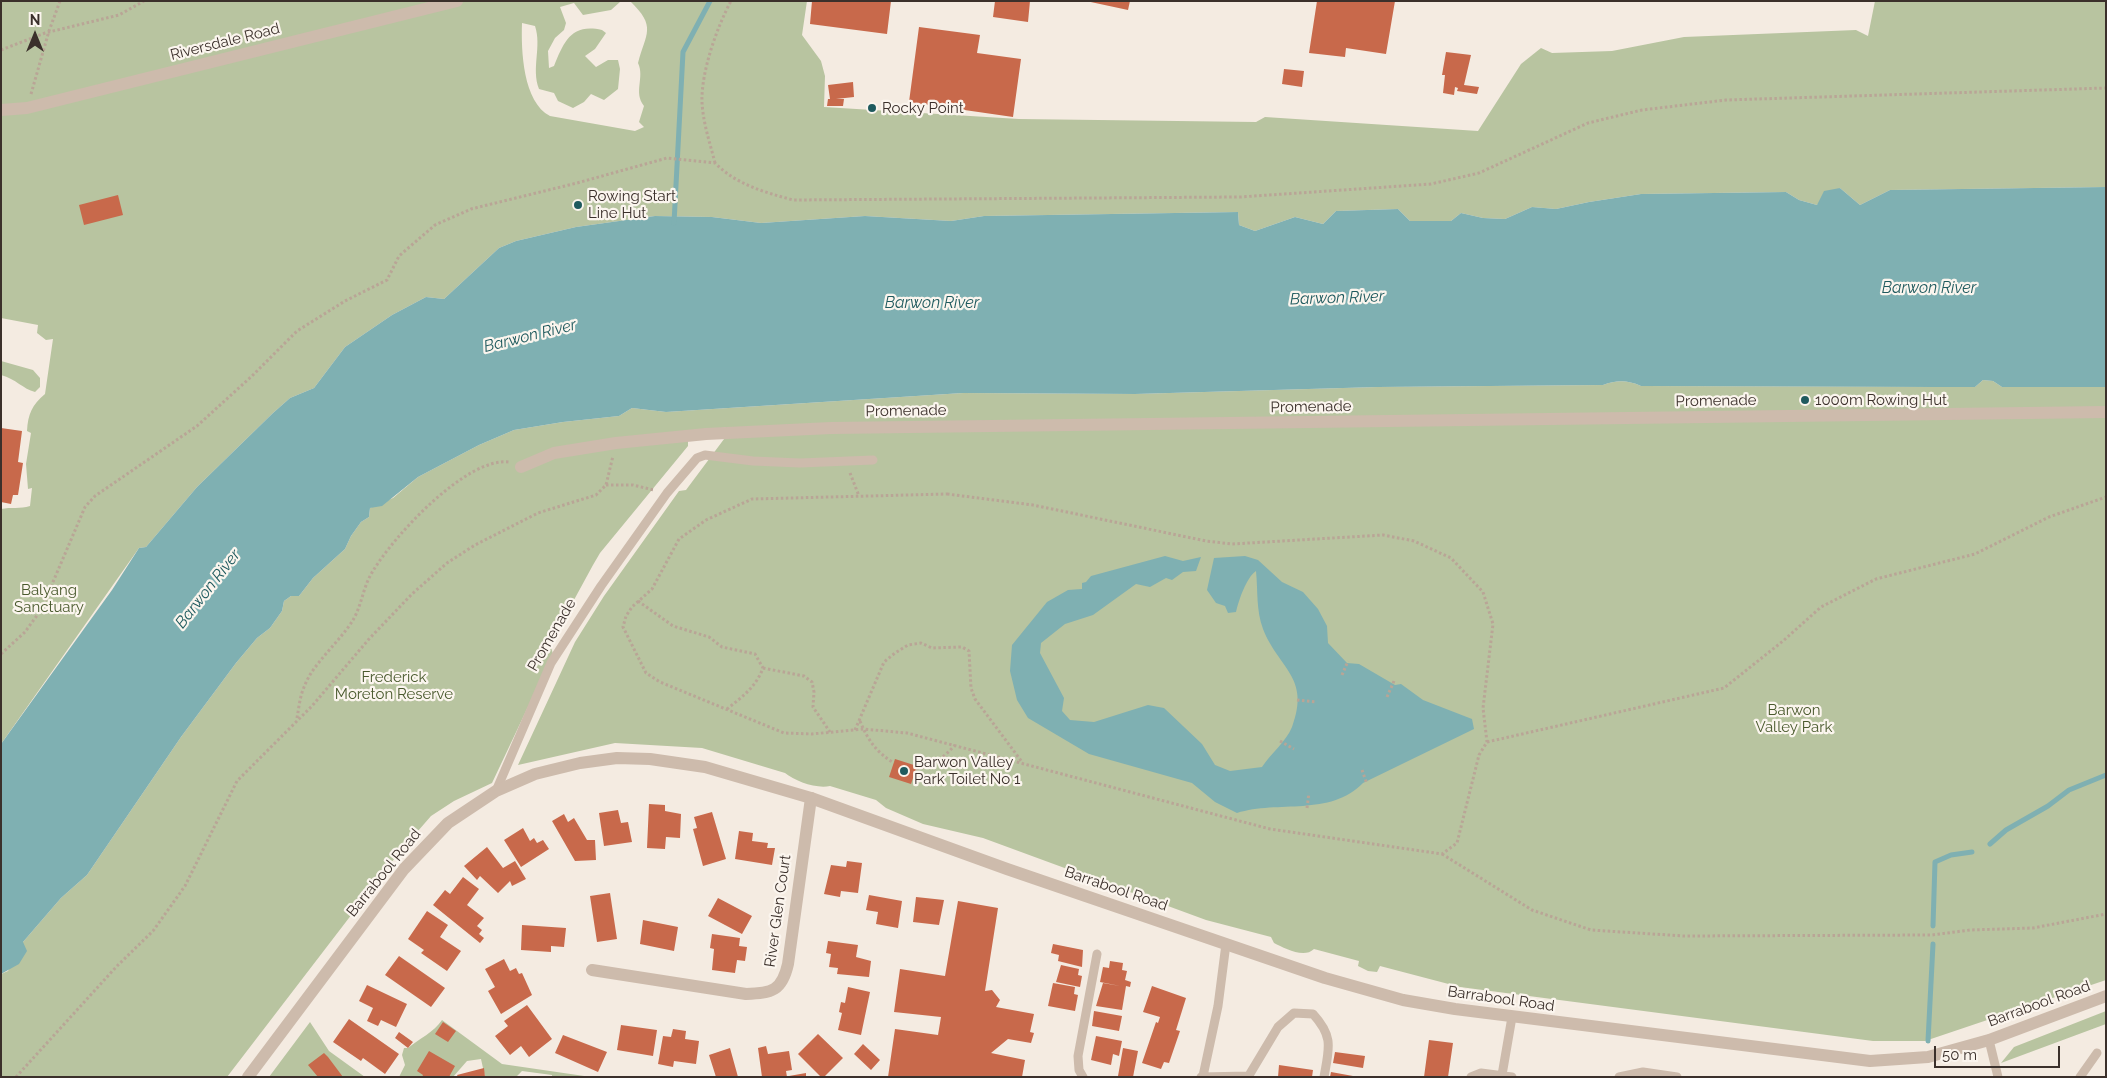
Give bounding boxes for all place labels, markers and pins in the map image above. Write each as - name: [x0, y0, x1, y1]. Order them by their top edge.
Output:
- place label: Rocky Point: [882, 99, 964, 117]
- marker: Rocky Point: [866, 102, 878, 114]
- place label: Rowing Start Line Hut: [588, 187, 676, 222]
- marker: Rowing Start Line Hut: [572, 199, 584, 211]
- place label: 1000m Rowing Hut: [1815, 391, 1947, 409]
- marker: 1000m Rowing Hut: [1799, 394, 1811, 406]
- place label: Barwon Valley Park Toilet No 1: [914, 753, 1020, 788]
- marker: Barwon Valley Park Toilet No 1: [898, 765, 910, 777]

